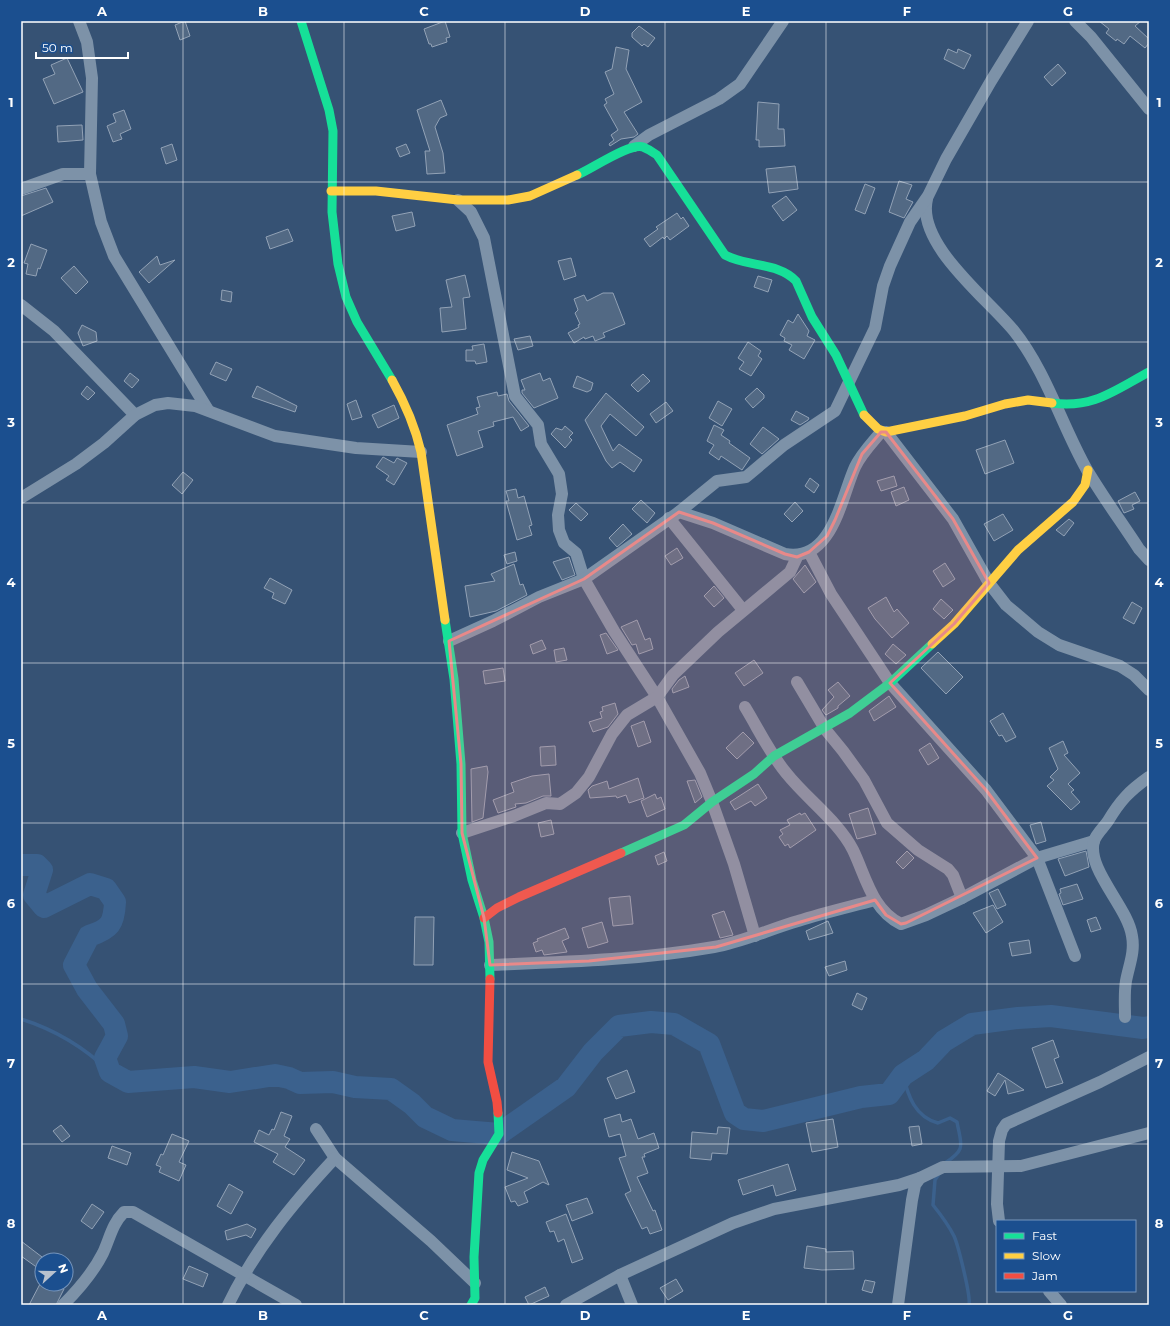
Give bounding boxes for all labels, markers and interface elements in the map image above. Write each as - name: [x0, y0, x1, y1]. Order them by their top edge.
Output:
- text: A: [96, 3, 108, 19]
- text: B: [258, 3, 268, 19]
- text: C: [419, 3, 429, 19]
- text: D: [580, 3, 591, 19]
- text: E: [742, 3, 751, 19]
- text: F: [903, 3, 911, 19]
- text: G: [1063, 3, 1073, 19]
- scale bar: [36, 34, 128, 60]
- text: 50 m: [42, 40, 73, 55]
- text: 1: [8, 94, 14, 110]
- text: 1: [1156, 94, 1162, 110]
- text: 2: [7, 254, 15, 270]
- text: 2: [1155, 254, 1163, 270]
- text: 3: [6, 414, 15, 430]
- text: 3: [1154, 414, 1163, 430]
- text: 4: [7, 574, 16, 590]
- text: 4: [1155, 574, 1164, 590]
- text: 5: [7, 735, 15, 751]
- text: 5: [1155, 735, 1163, 751]
- text: 6: [7, 895, 16, 911]
- text: 6: [1155, 895, 1164, 911]
- text: 7: [7, 1055, 15, 1071]
- text: 7: [1155, 1055, 1163, 1071]
- text: 8: [7, 1215, 16, 1231]
- text: 8: [1155, 1215, 1164, 1231]
- legend: [996, 1220, 1136, 1292]
- text: Fast: [1032, 1228, 1057, 1243]
- text: Slow: [1032, 1248, 1061, 1263]
- north arrow: [34, 1252, 74, 1292]
- text: N: [55, 1262, 71, 1275]
- text: Jam: [1031, 1268, 1058, 1283]
- text: A: [96, 1307, 108, 1323]
- text: B: [258, 1307, 268, 1323]
- text: C: [419, 1307, 429, 1323]
- text: D: [580, 1307, 591, 1323]
- text: E: [742, 1307, 751, 1323]
- text: F: [903, 1307, 911, 1323]
- text: G: [1063, 1307, 1073, 1323]

